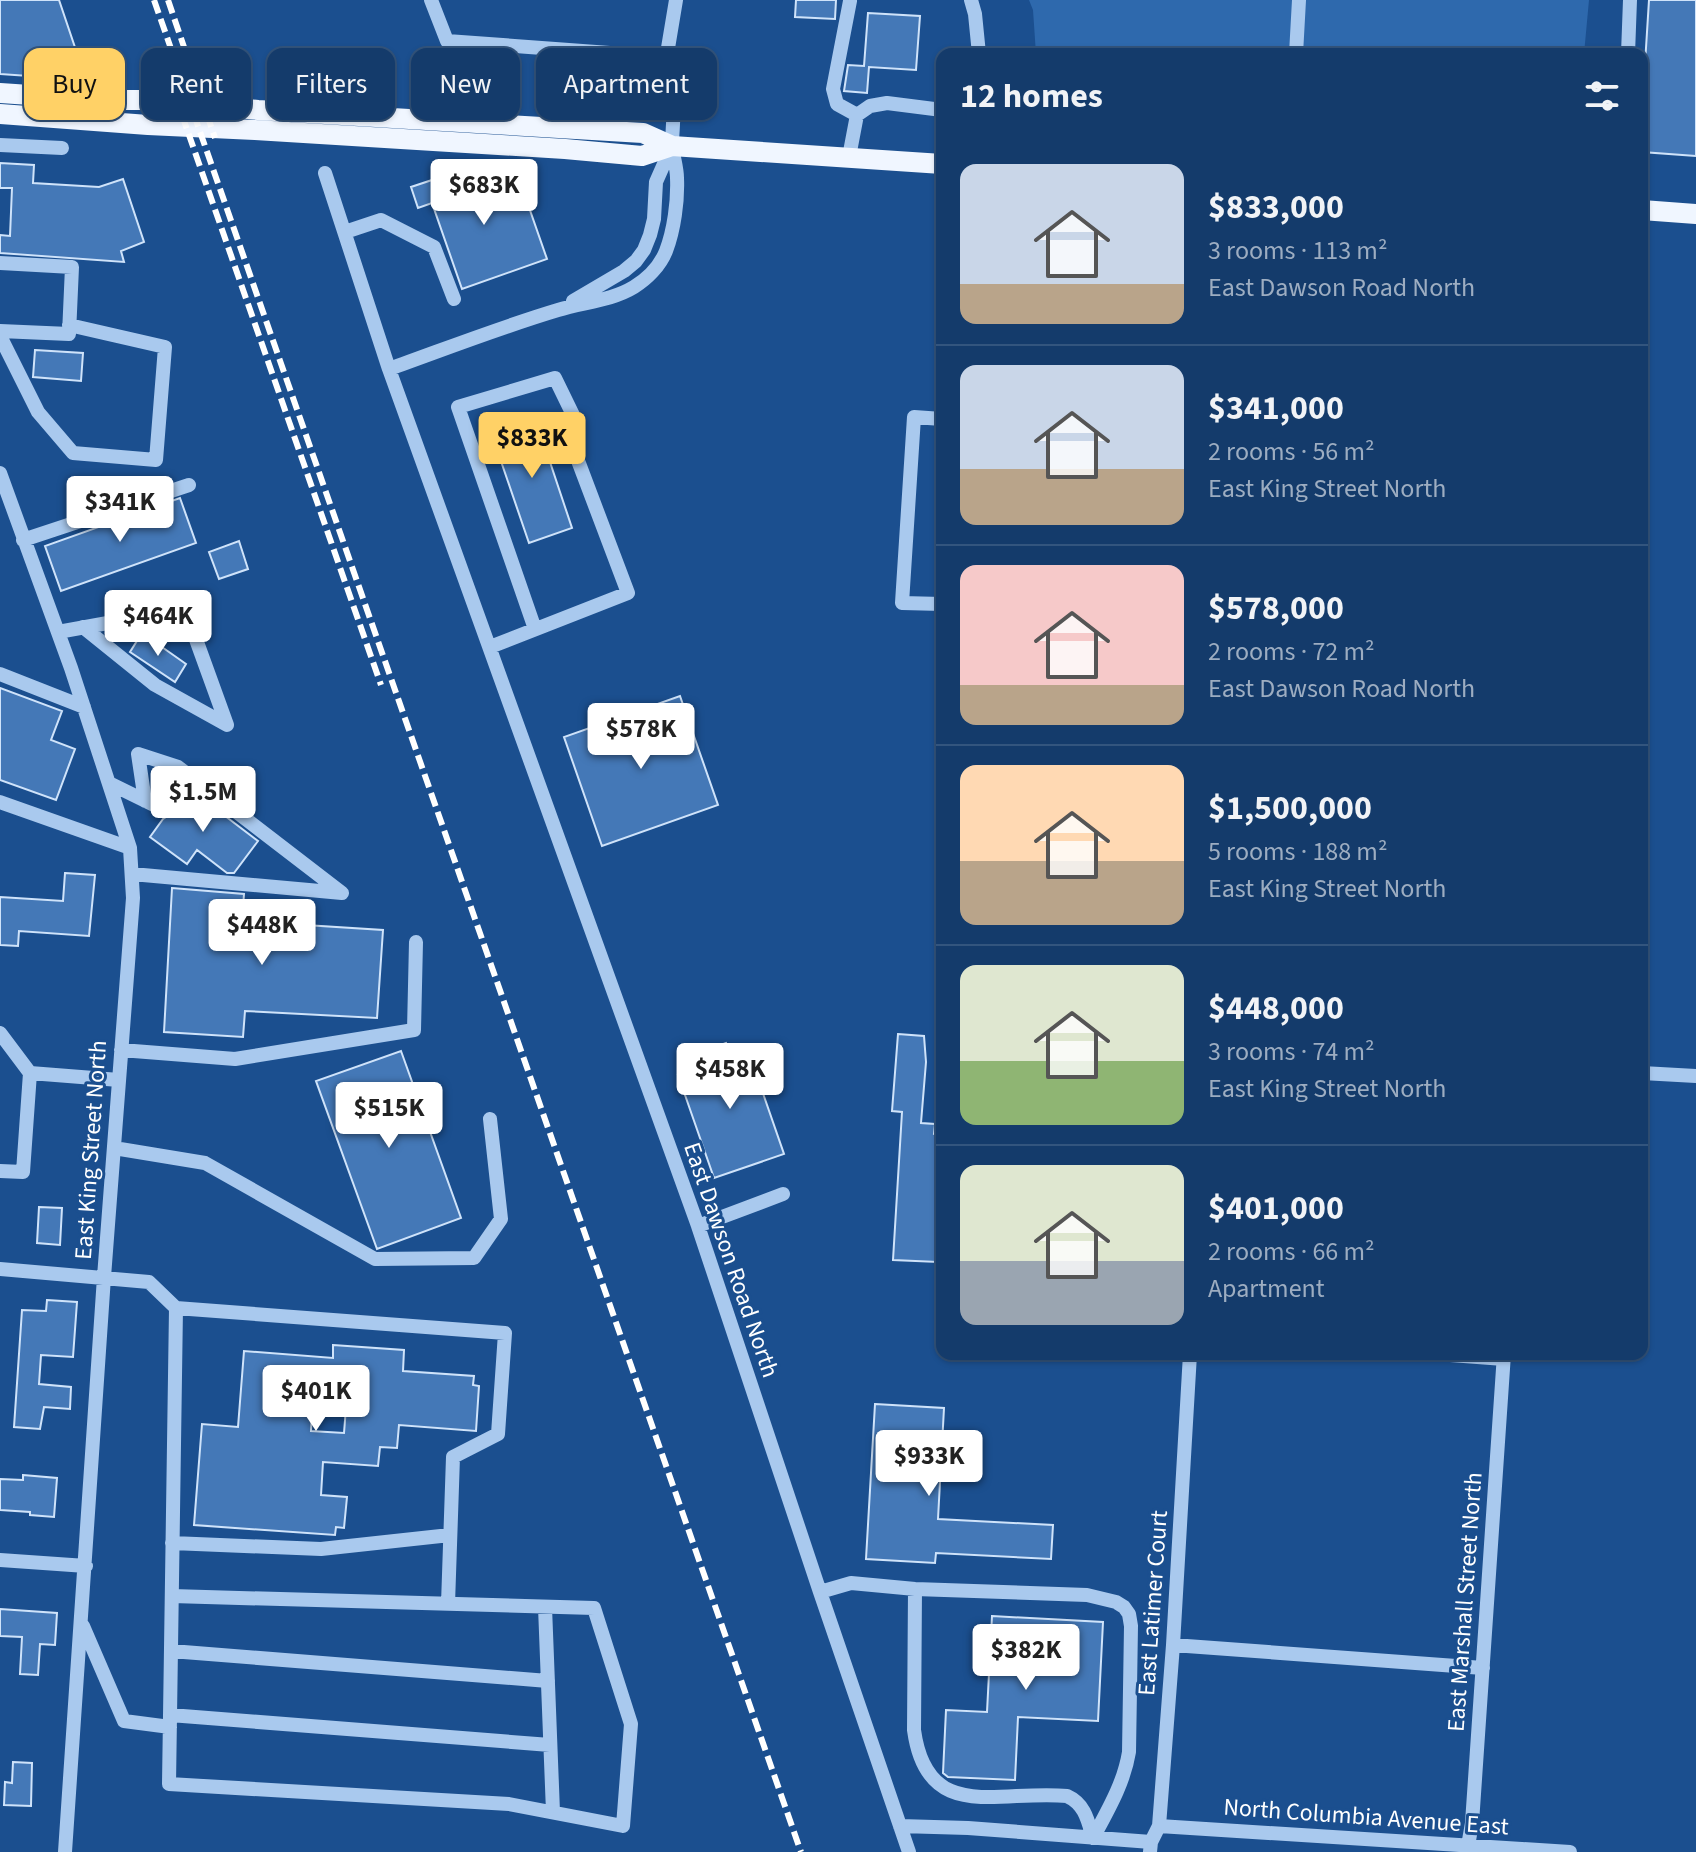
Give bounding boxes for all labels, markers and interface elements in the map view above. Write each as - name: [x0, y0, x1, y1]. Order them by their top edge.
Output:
- chip: Buy: [24, 48, 125, 120]
- chip: Rent: [141, 48, 251, 120]
- chip: Filters: [267, 48, 395, 120]
- chip: New: [411, 48, 520, 120]
- chip: Apartment: [536, 48, 717, 120]
- text: 12 homes: [960, 72, 1103, 121]
- icon: filters: [1580, 74, 1624, 118]
- pin: $683K: [428, 159, 540, 227]
- text: $683K: [449, 166, 519, 203]
- text: $833,000: [1208, 183, 1344, 232]
- icon: home: [1024, 196, 1120, 292]
- text: 3 rooms · 113 m²: [1208, 232, 1387, 269]
- text: East Dawson Road North: [1208, 269, 1475, 306]
- text: $341,000: [1208, 384, 1344, 433]
- icon: home: [1024, 397, 1120, 493]
- pin: $833K: [476, 412, 588, 480]
- text: $833K: [497, 419, 567, 456]
- text: 2 rooms · 56 m²: [1208, 433, 1375, 470]
- text: East King Street North: [1208, 470, 1446, 507]
- pin: $341K: [64, 476, 176, 544]
- text: $341K: [85, 483, 155, 520]
- text: $578,000: [1208, 584, 1344, 633]
- pin: $464K: [102, 590, 214, 658]
- text: $464K: [123, 597, 193, 634]
- icon: home: [1024, 597, 1120, 693]
- text: 2 rooms · 72 m²: [1208, 633, 1375, 670]
- text: East Dawson Road North: [1208, 670, 1475, 707]
- pin: $578K: [585, 703, 697, 771]
- text: $578K: [606, 710, 676, 747]
- pin: $1.5M: [147, 766, 259, 834]
- text: $1.5M: [169, 773, 237, 810]
- text: $1,500,000: [1208, 784, 1372, 833]
- icon: home: [1024, 797, 1120, 893]
- text: 5 rooms · 188 m²: [1208, 833, 1387, 870]
- text: East King Street North: [1208, 870, 1446, 907]
- pin: $448K: [206, 899, 318, 967]
- text: $448K: [227, 906, 297, 943]
- text: $448,000: [1208, 984, 1344, 1033]
- icon: home: [1024, 997, 1120, 1093]
- text: 3 rooms · 74 m²: [1208, 1033, 1375, 1070]
- street label: East King Street North: [66, 1039, 116, 1261]
- pin: $458K: [674, 1043, 786, 1111]
- text: $458K: [695, 1050, 765, 1087]
- text: East King Street North: [1208, 1070, 1446, 1107]
- pin: $515K: [333, 1082, 445, 1150]
- text: $515K: [354, 1089, 424, 1126]
- street label: East Dawson Road North: [674, 1138, 788, 1382]
- text: $401,000: [1208, 1184, 1344, 1233]
- icon: home: [1024, 1197, 1120, 1293]
- text: 2 rooms · 66 m²: [1208, 1233, 1375, 1270]
- text: Apartment: [1208, 1270, 1325, 1307]
- pin: $401K: [260, 1365, 372, 1433]
- text: $401K: [281, 1372, 351, 1409]
- pin: $933K: [873, 1430, 985, 1498]
- text: $933K: [894, 1437, 964, 1474]
- street label: East Marshall Street North: [1438, 1471, 1492, 1733]
- street label: East Latimer Court: [1129, 1509, 1177, 1697]
- pin: $382K: [970, 1624, 1082, 1692]
- text: $382K: [991, 1631, 1061, 1668]
- street label: North Columbia Avenue East: [1222, 1790, 1510, 1844]

